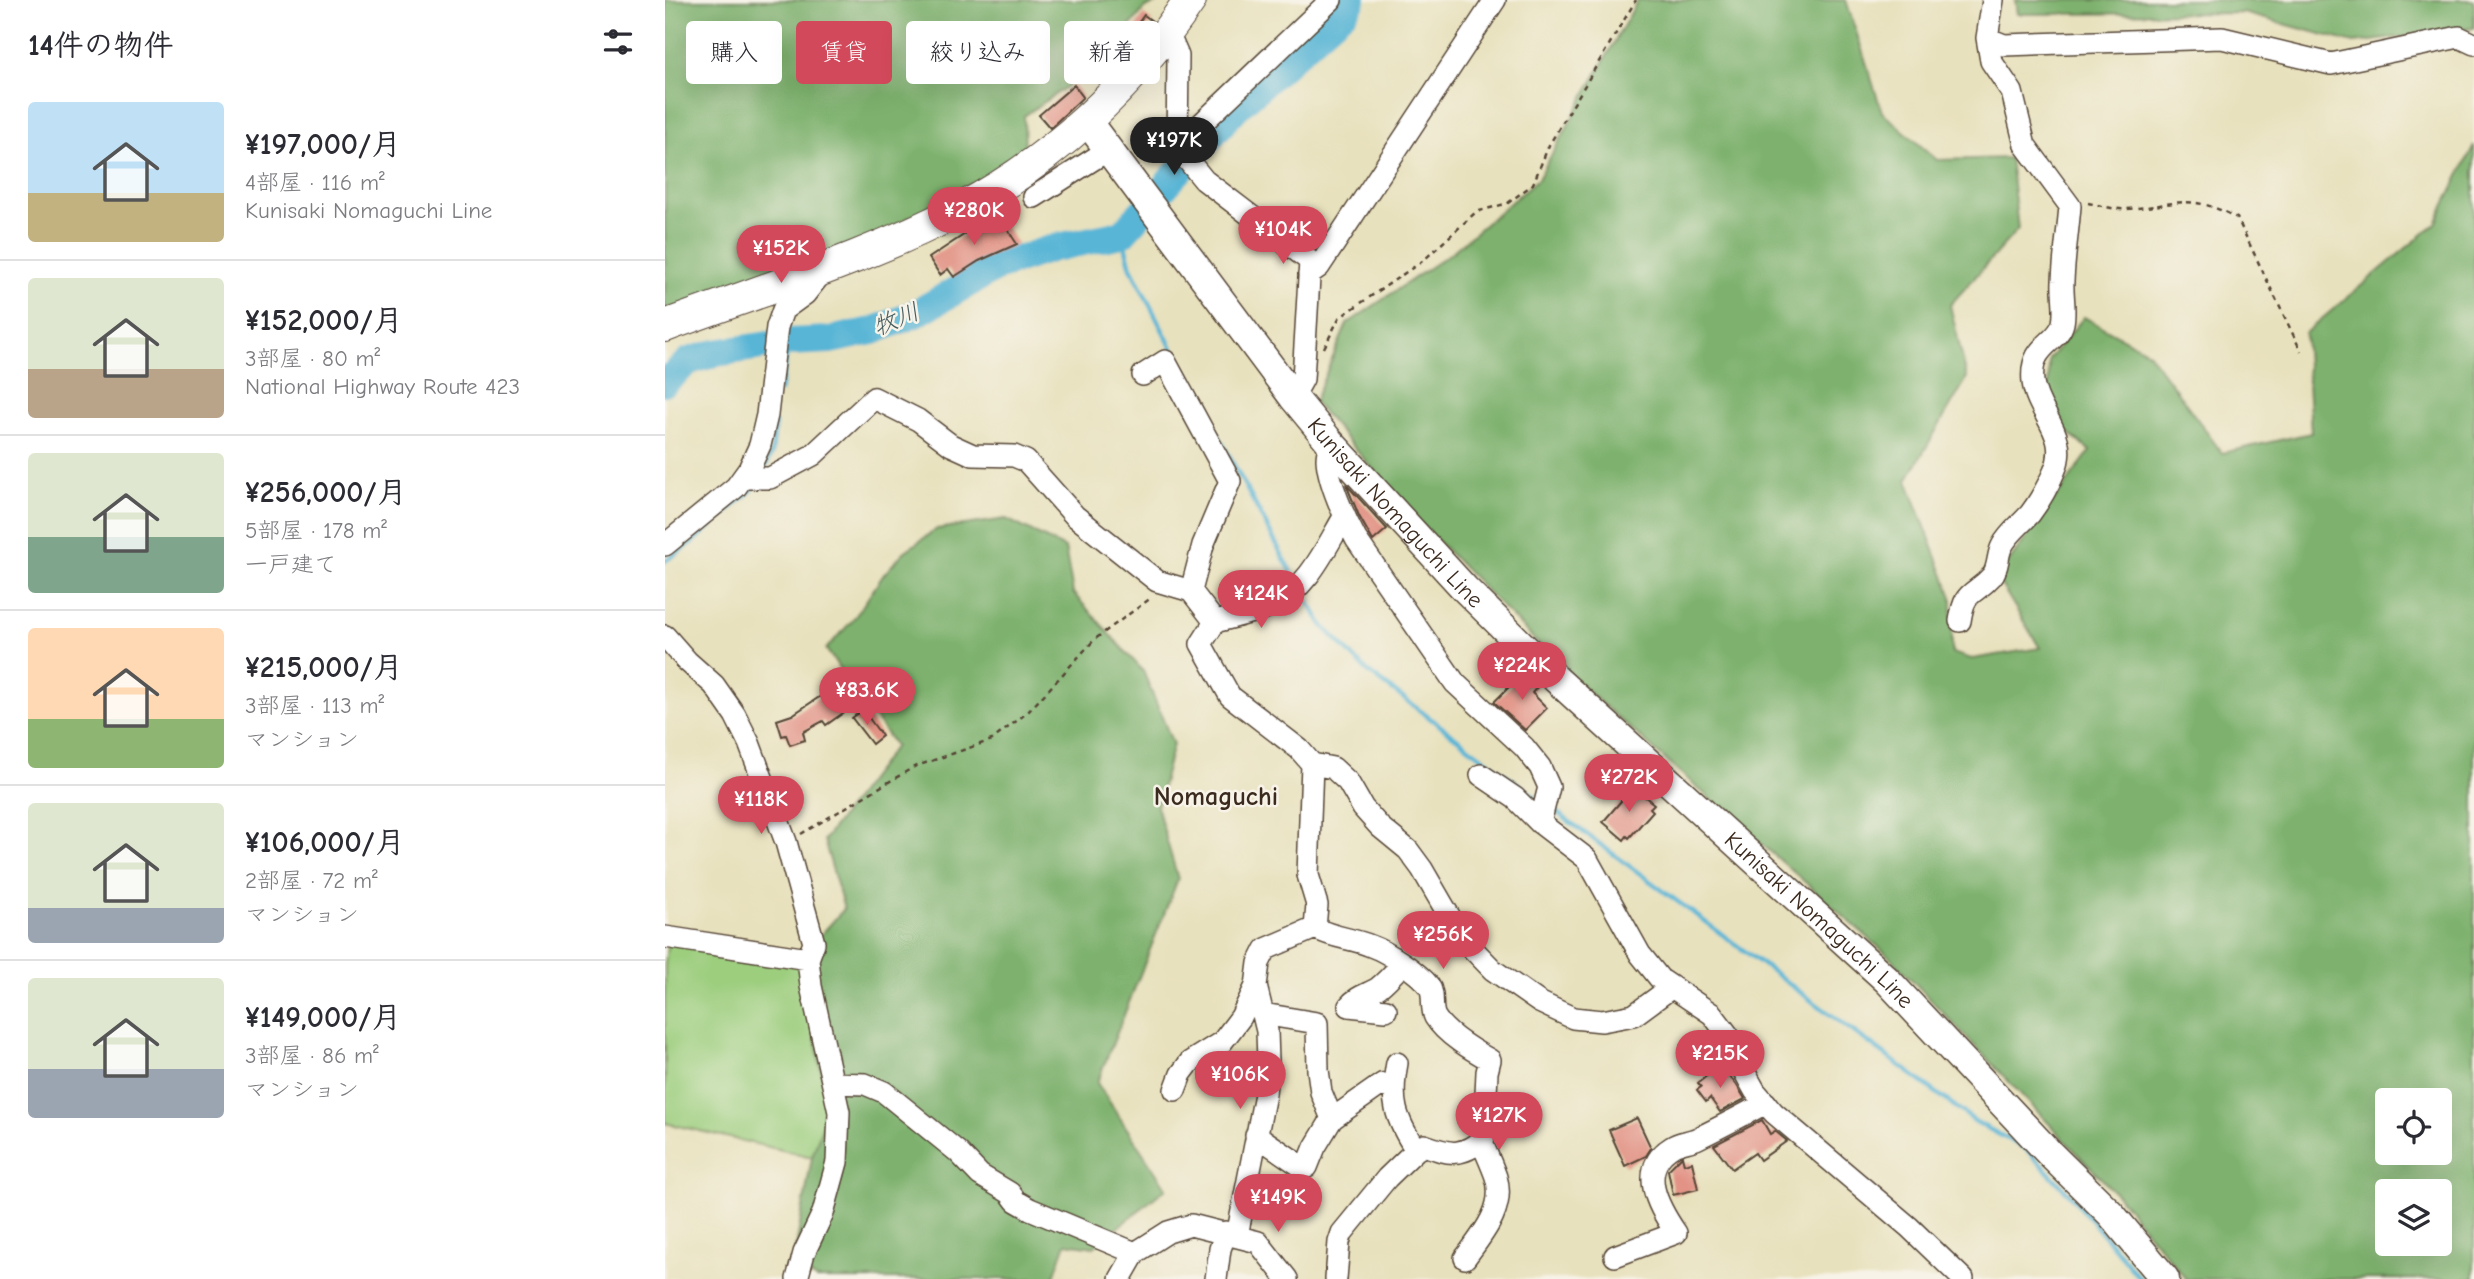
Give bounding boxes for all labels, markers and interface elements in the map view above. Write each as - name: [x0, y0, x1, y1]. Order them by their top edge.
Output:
- chip: 購入: [686, 21, 782, 84]
- chip: 賃貸: [796, 21, 892, 84]
- chip: 絞り込み: [906, 21, 1050, 84]
- chip: 新着: [1064, 21, 1160, 84]
- icon: filters: [599, 23, 637, 61]
- text: 14件の物件: [28, 28, 174, 63]
- pin: ¥197K: [1125, 118, 1223, 177]
- text: ¥197K: [1146, 126, 1202, 153]
- text: ¥197,000/月: [245, 127, 401, 162]
- icon: home: [84, 130, 168, 214]
- text: 4部屋 · 116 m²: [245, 169, 385, 196]
- pin: ¥280K: [925, 188, 1023, 247]
- text: ¥280K: [944, 196, 1004, 223]
- text: Kunisaki Nomaguchi Line: [245, 197, 492, 224]
- pin: ¥104K: [1234, 206, 1332, 266]
- text: ¥104K: [1254, 215, 1312, 242]
- pin: ¥152K: [732, 226, 830, 285]
- text: ¥152K: [753, 234, 809, 261]
- water label: 牧川: [869, 297, 923, 341]
- text: ¥152,000/月: [245, 303, 403, 338]
- icon: home: [84, 306, 168, 390]
- text: 3部屋 · 80 m²: [245, 345, 380, 372]
- text: National Highway Route 423: [245, 373, 520, 400]
- street label: Kunisaki Nomaguchi Line: [1302, 412, 1489, 613]
- text: ¥256,000/月: [245, 475, 407, 510]
- icon: home: [84, 481, 168, 565]
- text: 5部屋 · 178 m²: [245, 517, 387, 544]
- text: 一戸建て: [245, 551, 337, 578]
- pin: ¥124K: [1212, 570, 1310, 630]
- text: ¥124K: [1234, 579, 1288, 606]
- pin: ¥224K: [1473, 642, 1571, 702]
- text: ¥215,000/月: [245, 650, 403, 685]
- text: ¥224K: [1493, 651, 1551, 678]
- icon: home: [84, 656, 168, 740]
- pin: ¥83.6K: [810, 668, 924, 727]
- text: ¥83.6K: [835, 676, 899, 703]
- text: 3部屋 · 113 m²: [245, 692, 384, 719]
- text: マンション: [245, 726, 359, 753]
- pin: ¥272K: [1580, 754, 1678, 814]
- text: ¥272K: [1600, 763, 1658, 790]
- pin: ¥118K: [712, 776, 810, 836]
- district label: Nomaguchi: [1154, 782, 1278, 812]
- text: ¥118K: [734, 785, 788, 812]
- text: ¥106,000/月: [245, 825, 405, 860]
- street label: Kunisaki Nomaguchi Line: [1719, 826, 1920, 1013]
- icon: home: [84, 831, 168, 915]
- text: 2部屋 · 72 m²: [245, 867, 378, 894]
- text: マンション: [245, 901, 359, 928]
- pin: ¥256K: [1394, 912, 1492, 971]
- text: ¥256K: [1413, 920, 1473, 947]
- text: ¥149,000/月: [245, 1000, 401, 1035]
- icon: home: [84, 1006, 168, 1090]
- pin: ¥215K: [1671, 1030, 1769, 1090]
- text: ¥215K: [1692, 1039, 1748, 1066]
- text: 3部屋 · 86 m²: [245, 1042, 379, 1069]
- pin: ¥106K: [1191, 1052, 1289, 1111]
- text: ¥106K: [1211, 1060, 1269, 1087]
- text: マンション: [245, 1076, 359, 1103]
- map controls: [2375, 1088, 2452, 1256]
- button: locate: [2375, 1088, 2452, 1165]
- pin: ¥127K: [1450, 1092, 1548, 1152]
- text: ¥127K: [1472, 1101, 1526, 1128]
- pin: ¥149K: [1229, 1174, 1327, 1234]
- button: layers: [2375, 1179, 2452, 1256]
- text: ¥149K: [1250, 1183, 1306, 1210]

